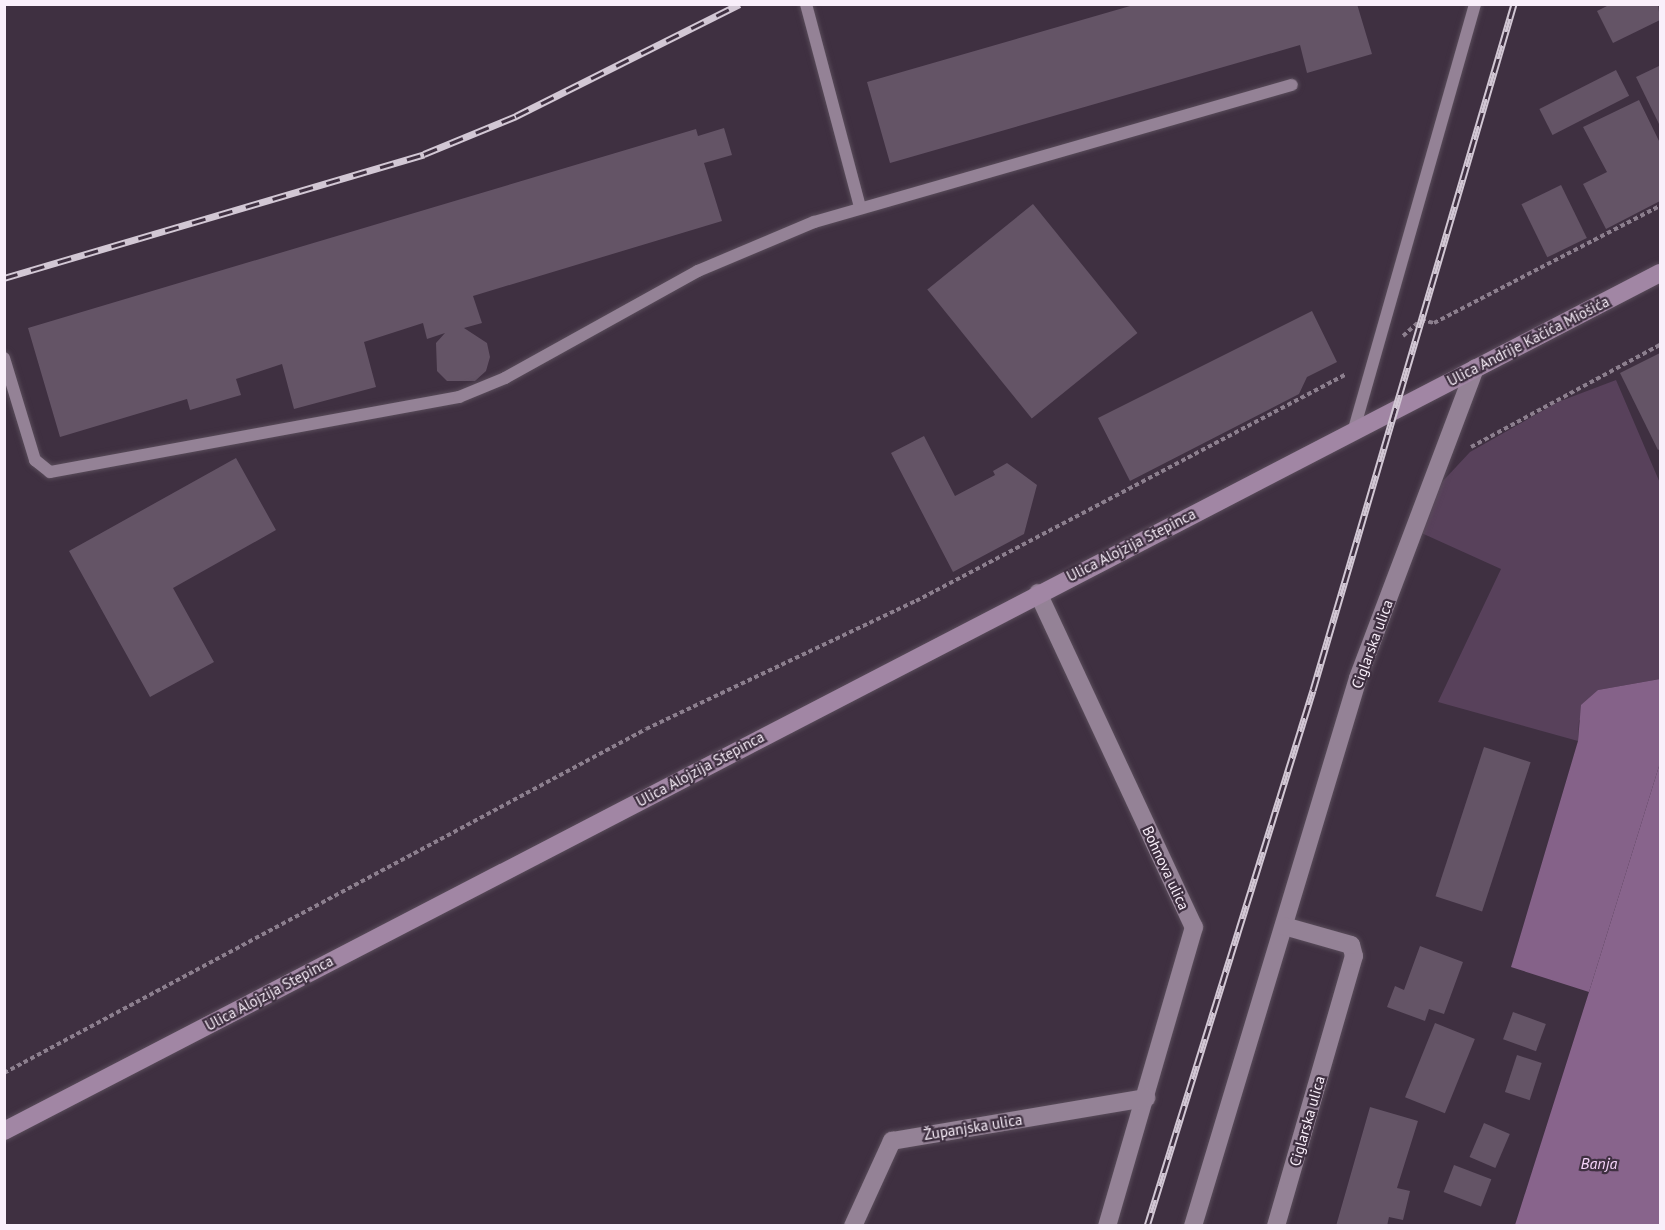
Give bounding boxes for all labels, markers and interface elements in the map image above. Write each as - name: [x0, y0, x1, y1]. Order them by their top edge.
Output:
- street label: Ulica Andrije Kačića Miošića: [1444, 292, 1612, 390]
- street label: Ulica Alojzija Stepinca: [1063, 505, 1199, 585]
- street label: Ciglarska ulica: [1348, 597, 1396, 691]
- street label: Ulica Alojzija Stepinca: [633, 728, 767, 810]
- street label: Bohnova ulica: [1139, 823, 1193, 913]
- street label: Ulica Alojzija Stepinca: [202, 952, 336, 1034]
- street label: Ciglarska ulica: [1286, 1074, 1328, 1168]
- street label: Županjska ulica: [923, 1110, 1023, 1144]
- water label: Banja: [1581, 1153, 1617, 1173]

